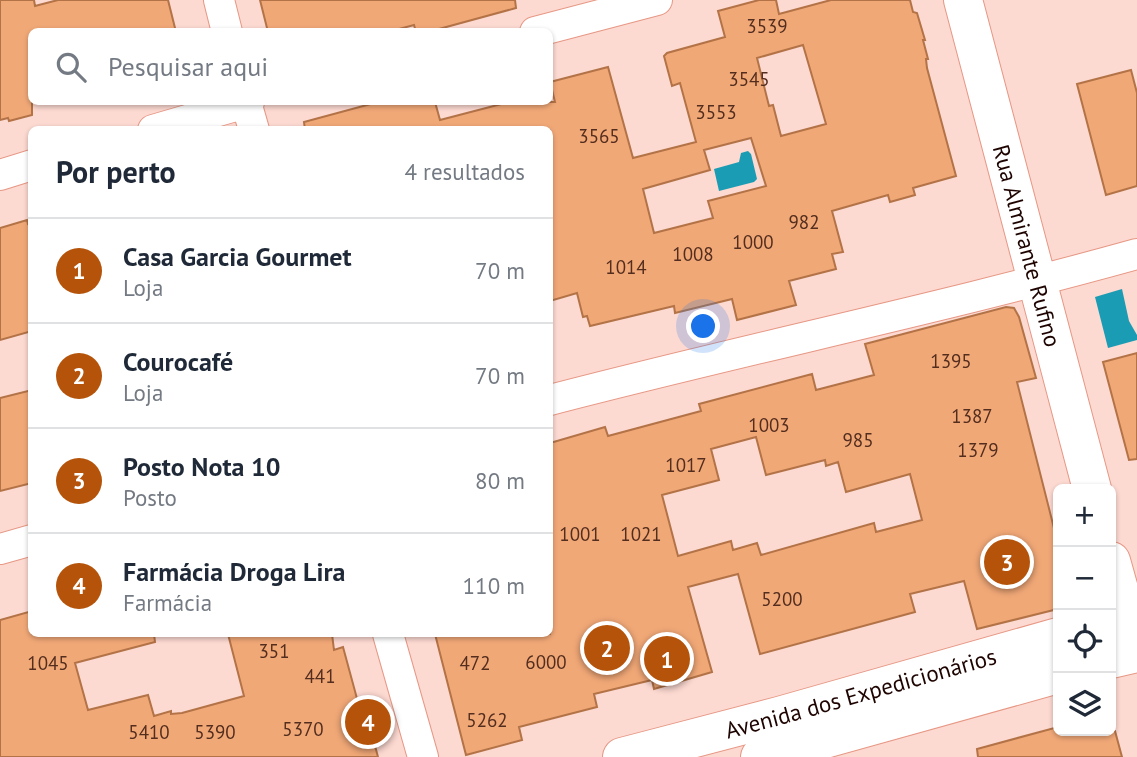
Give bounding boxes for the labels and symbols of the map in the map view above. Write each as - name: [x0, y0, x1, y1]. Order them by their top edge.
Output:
- house number: 3539: [746, 14, 788, 38]
- house number: 3545: [728, 67, 770, 91]
- house number: 3553: [695, 100, 737, 124]
- house number: 3565: [578, 124, 620, 148]
- street label: Rua Almirante Rufino: [987, 141, 1068, 350]
- house number: 982: [788, 210, 820, 234]
- house number: 1000: [732, 230, 774, 254]
- house number: 1008: [672, 242, 714, 266]
- house number: 1014: [605, 255, 647, 279]
- your location: [686, 309, 720, 343]
- house number: 1395: [930, 349, 972, 373]
- house number: 1387: [951, 404, 993, 428]
- house number: 1003: [748, 413, 790, 437]
- house number: 985: [842, 428, 874, 452]
- house number: 1379: [957, 438, 999, 462]
- house number: 1017: [665, 453, 707, 477]
- house number: 1001: [559, 522, 601, 546]
- house number: 1021: [620, 522, 662, 546]
- pin: 3: [984, 536, 1030, 588]
- house number: 5200: [761, 587, 803, 611]
- pin: 2: [584, 622, 630, 674]
- pin: 1: [644, 633, 690, 685]
- house number: 351: [258, 639, 290, 663]
- street label: Avenida dos Expedicionários: [722, 641, 999, 744]
- house number: 6000: [525, 650, 567, 674]
- house number: 1045: [27, 651, 69, 675]
- house number: 472: [459, 651, 491, 675]
- house number: 441: [304, 664, 336, 688]
- pin: 4: [345, 696, 391, 748]
- house number: 5262: [466, 708, 508, 732]
- house number: 5370: [282, 717, 324, 741]
- house number: 5410: [128, 720, 170, 744]
- house number: 5390: [194, 720, 236, 744]

